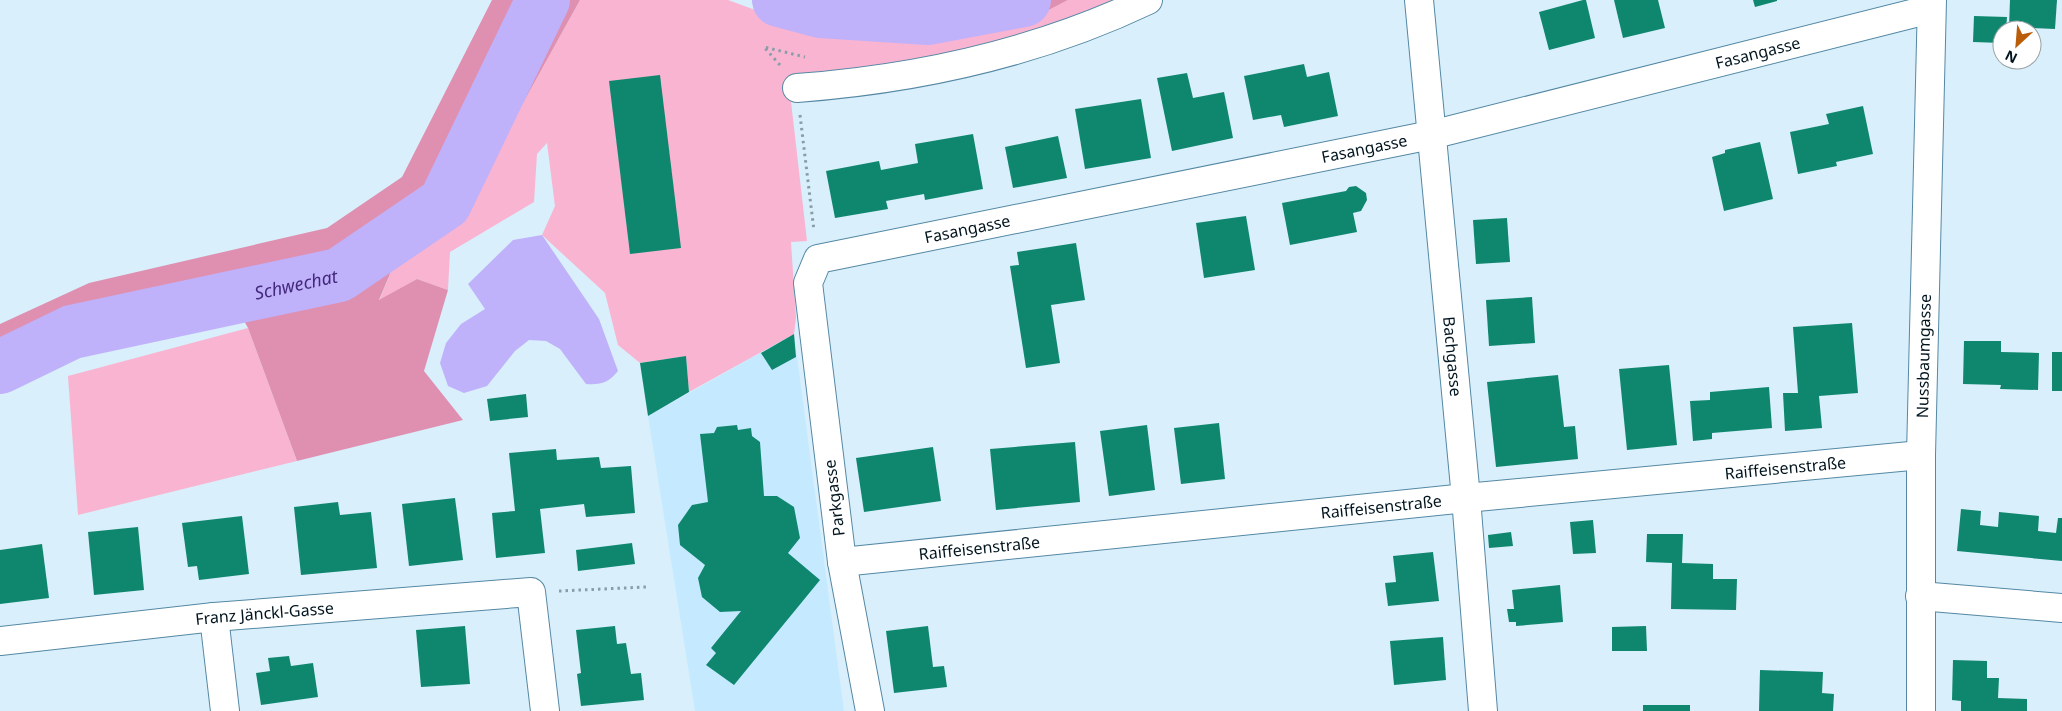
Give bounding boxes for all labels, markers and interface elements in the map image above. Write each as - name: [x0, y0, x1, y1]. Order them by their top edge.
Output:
- north arrow: [1992, 20, 2042, 70]
- street label: Fasangasse: [1713, 31, 1803, 74]
- text: N: [2002, 46, 2020, 68]
- street label: Fasangasse: [1319, 129, 1409, 168]
- street label: Fasangasse: [922, 209, 1012, 248]
- water label: Schwechat: [252, 263, 341, 305]
- street label: Nussbaumgasse: [1911, 294, 1936, 418]
- street label: Bachgasse: [1438, 315, 1467, 397]
- street label: Raiffeisenstraße: [1724, 451, 1847, 485]
- street label: Parkgasse: [818, 458, 850, 538]
- street label: Raiffeisenstraße: [1319, 490, 1443, 524]
- street label: Raiffeisenstraße: [918, 531, 1041, 565]
- street label: Franz Jänckl-Gasse: [194, 597, 335, 630]

